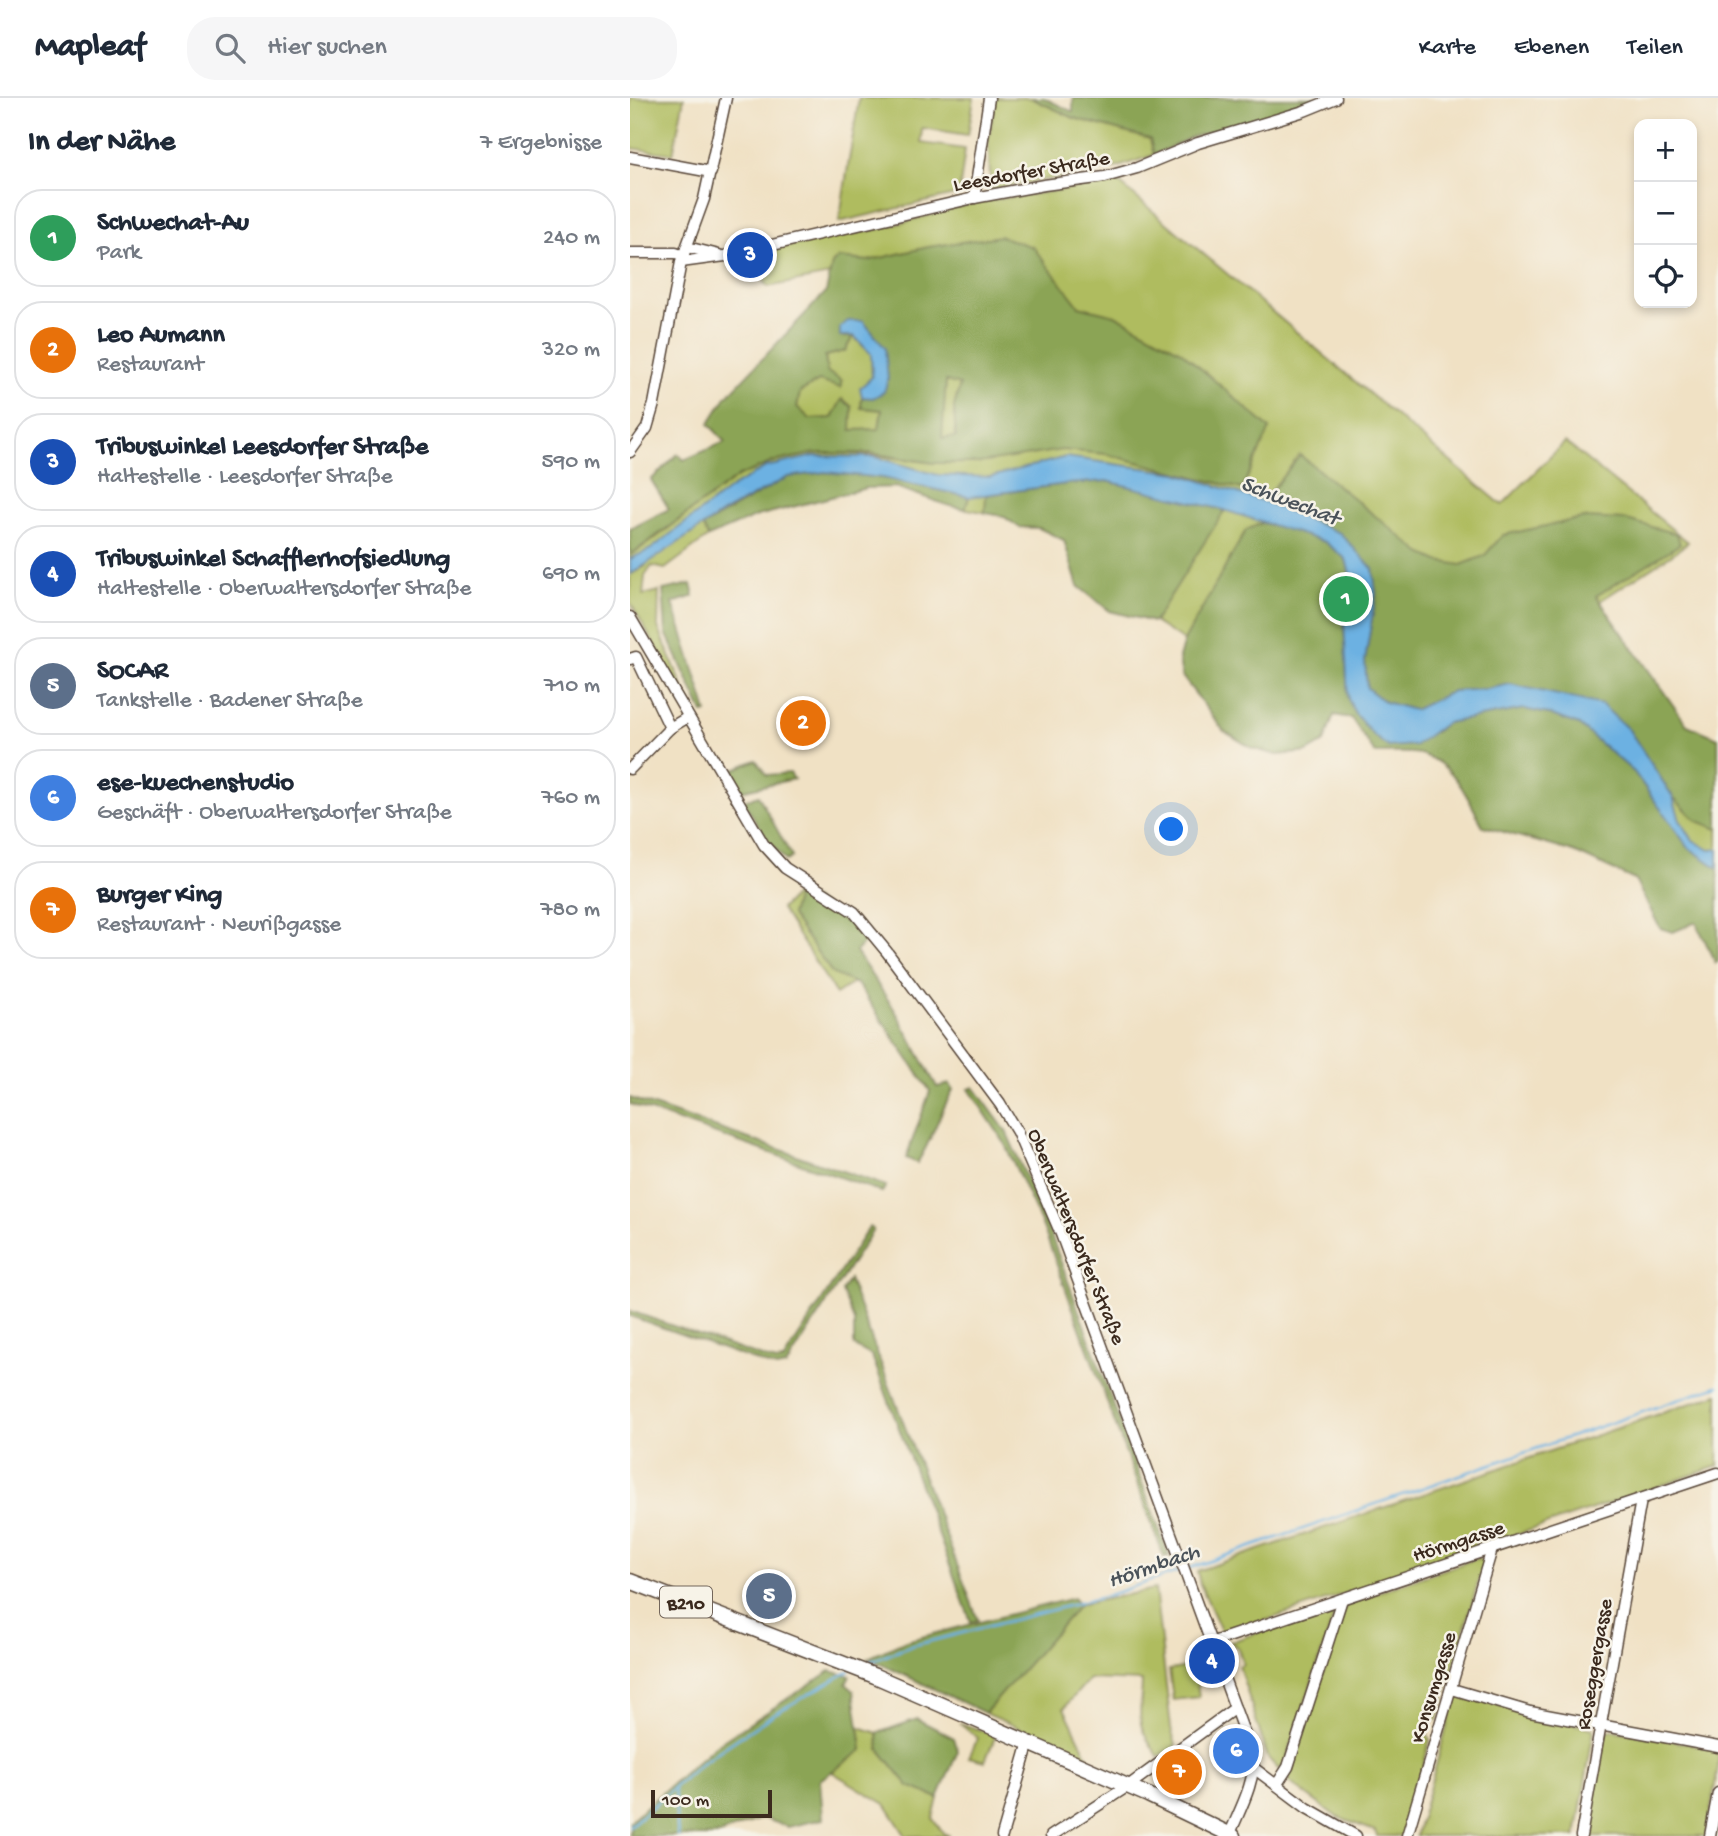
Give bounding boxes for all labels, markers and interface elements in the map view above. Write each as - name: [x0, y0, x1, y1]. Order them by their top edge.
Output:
- search box: [187, 17, 677, 80]
- text: Mapleaf: [35, 29, 145, 67]
- icon: search: [211, 29, 249, 67]
- text: Hier suchen: [267, 33, 387, 64]
- text: Karte: [1419, 34, 1476, 63]
- text: Ebenen: [1514, 34, 1589, 63]
- text: Teilen: [1627, 34, 1683, 63]
- map controls: [1634, 119, 1697, 308]
- button: +: [1634, 119, 1697, 182]
- text: In der Nähe: [28, 126, 175, 161]
- text: 7 Ergebnisse: [480, 130, 602, 157]
- street label: Leesdorfer Straße: [951, 147, 1113, 200]
- button: −: [1634, 182, 1697, 245]
- text: Schwechat-Au: [97, 209, 249, 240]
- text: 1: [48, 225, 58, 252]
- text: 240 m: [543, 225, 600, 252]
- pin: 3: [727, 229, 773, 281]
- text: Park: [97, 240, 141, 267]
- button: locate: [1634, 245, 1697, 308]
- text: Leo Aumann: [97, 321, 225, 352]
- text: 2: [47, 337, 59, 364]
- text: 320 m: [542, 337, 600, 364]
- text: Restaurant: [97, 352, 204, 379]
- text: Tribuswinkel Leesdorfer Straße: [97, 433, 429, 464]
- text: 3: [47, 449, 59, 476]
- text: 590 m: [542, 449, 600, 476]
- text: Haltestelle · Leesdorfer Straße: [97, 464, 393, 491]
- water label: Schwechat: [1237, 471, 1346, 535]
- text: Tribuswinkel Schafflerhofsiedlung: [97, 545, 450, 576]
- text: 4: [48, 561, 58, 588]
- text: 690 m: [542, 561, 600, 588]
- pin: 1: [1323, 573, 1369, 625]
- text: Haltestelle · Oberwaltersdorfer Straße: [97, 576, 471, 603]
- text: SOCAR: [97, 657, 168, 688]
- text: 5: [47, 673, 59, 700]
- text: 710 m: [544, 673, 600, 700]
- text: Tankstelle · Badener Straße: [97, 688, 363, 715]
- pin: 2: [780, 697, 826, 749]
- text: ese-kuechenstudio: [97, 769, 294, 800]
- text: 6: [47, 785, 59, 812]
- text: 760 m: [542, 785, 600, 812]
- text: Geschäft · Oberwaltersdorfer Straße: [97, 800, 452, 827]
- your location: [1154, 812, 1188, 846]
- text: Burger King: [97, 881, 222, 912]
- text: 7: [47, 897, 59, 924]
- text: 780 m: [541, 897, 600, 924]
- text: Restaurant · Neurißgasse: [97, 912, 341, 939]
- street label: Oberwaltersdorfer Straße: [1020, 1126, 1130, 1350]
- street label: Hörmgasse: [1410, 1516, 1509, 1570]
- water label: Hörmbach: [1105, 1539, 1204, 1595]
- pin: 5: [746, 1570, 792, 1622]
- road number: B210: [660, 1586, 712, 1618]
- street label: Roseggergasse: [1573, 1596, 1620, 1732]
- street label: Konsumgasse: [1407, 1628, 1464, 1747]
- pin: 4: [1189, 1635, 1235, 1687]
- pin: 6: [1213, 1725, 1259, 1777]
- pin: 7: [1156, 1746, 1202, 1798]
- scale bar: [651, 1787, 772, 1819]
- text: 100 m: [662, 1790, 709, 1813]

